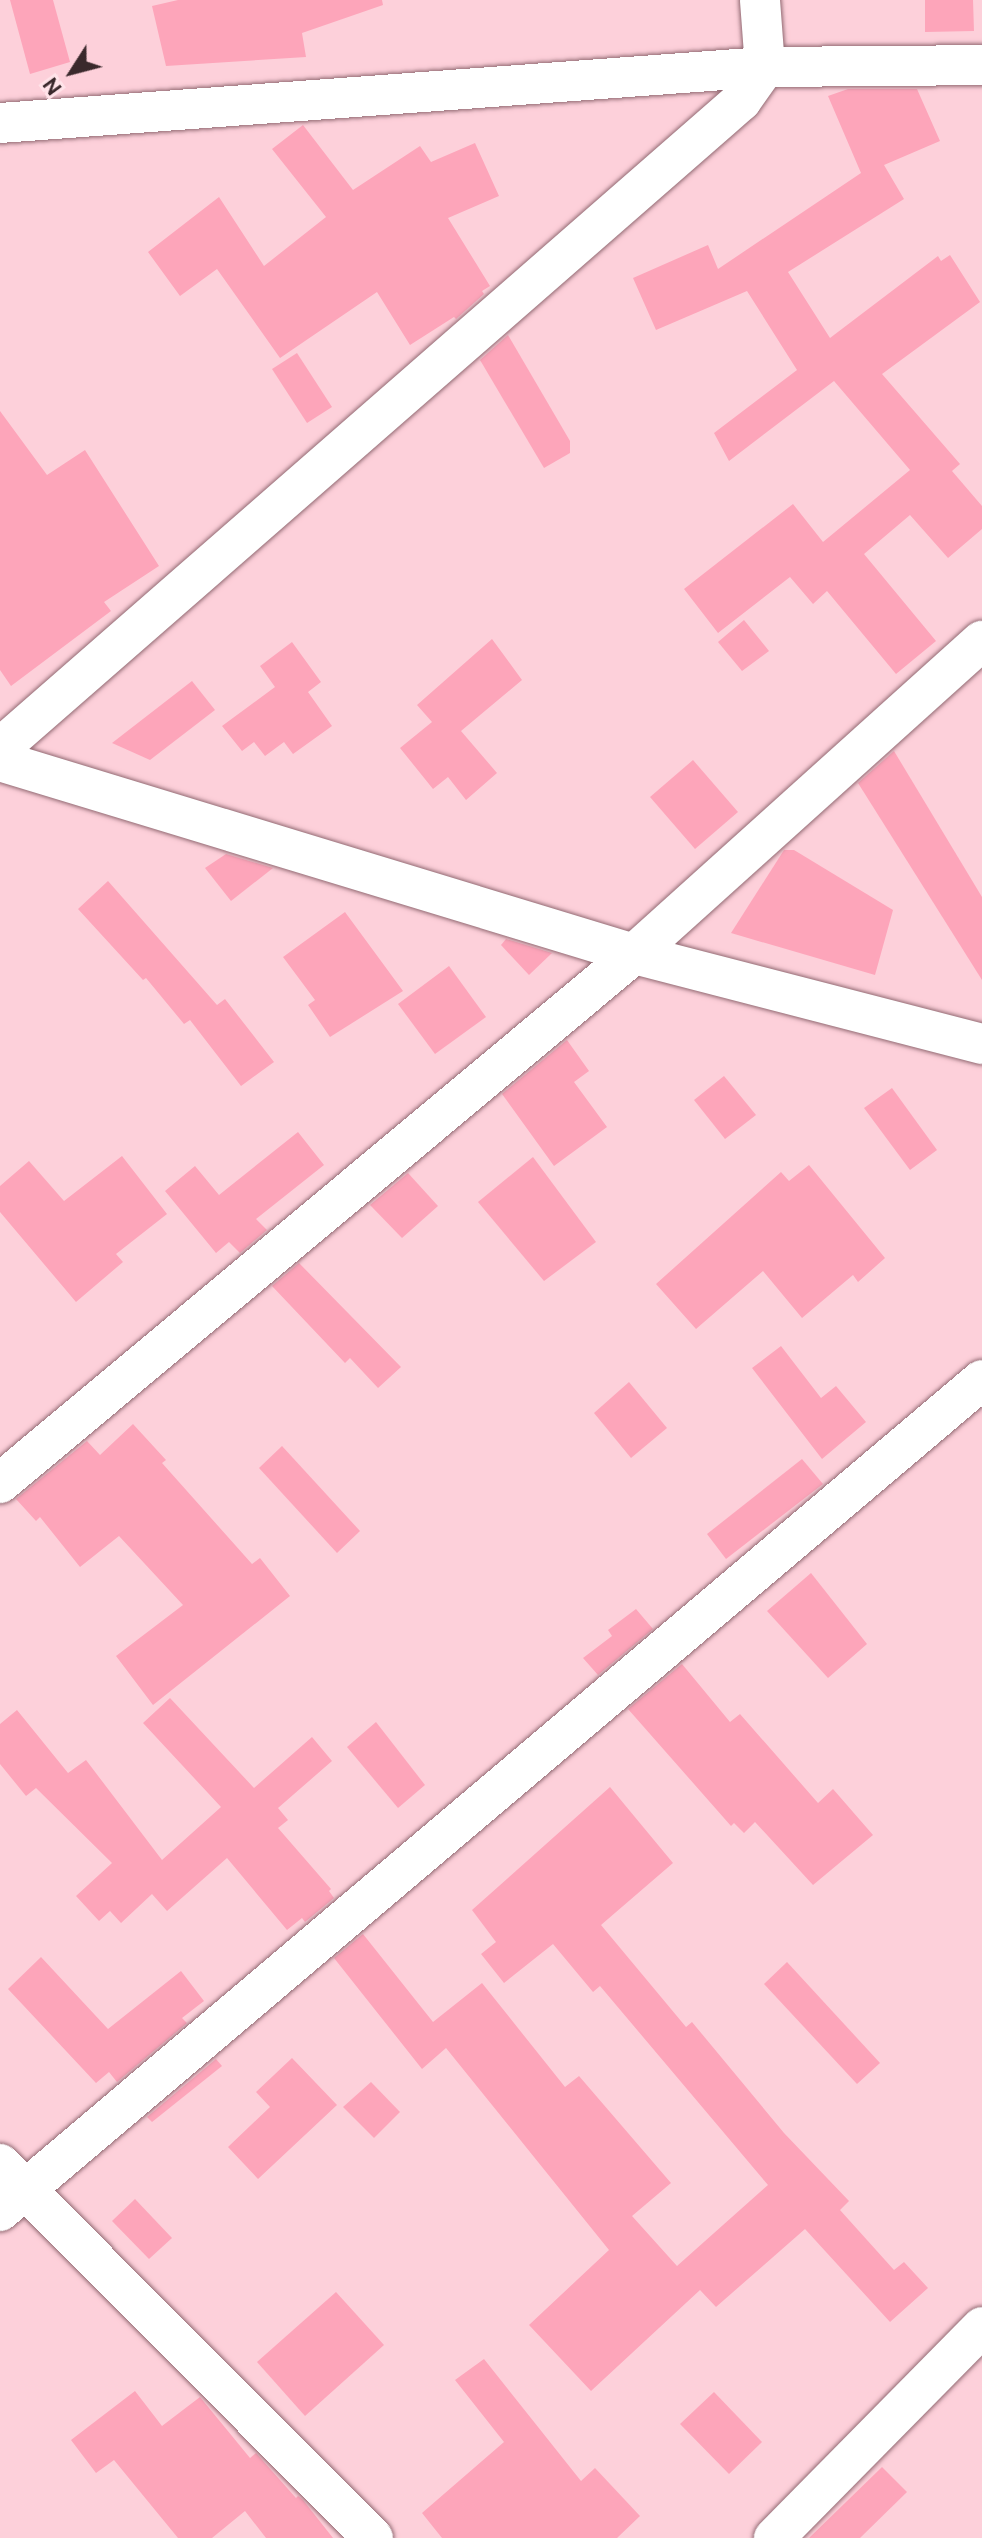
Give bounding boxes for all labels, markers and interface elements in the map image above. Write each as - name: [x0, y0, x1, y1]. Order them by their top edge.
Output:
- north arrow: [32, 32, 112, 112]
- text: N: [37, 72, 68, 101]

